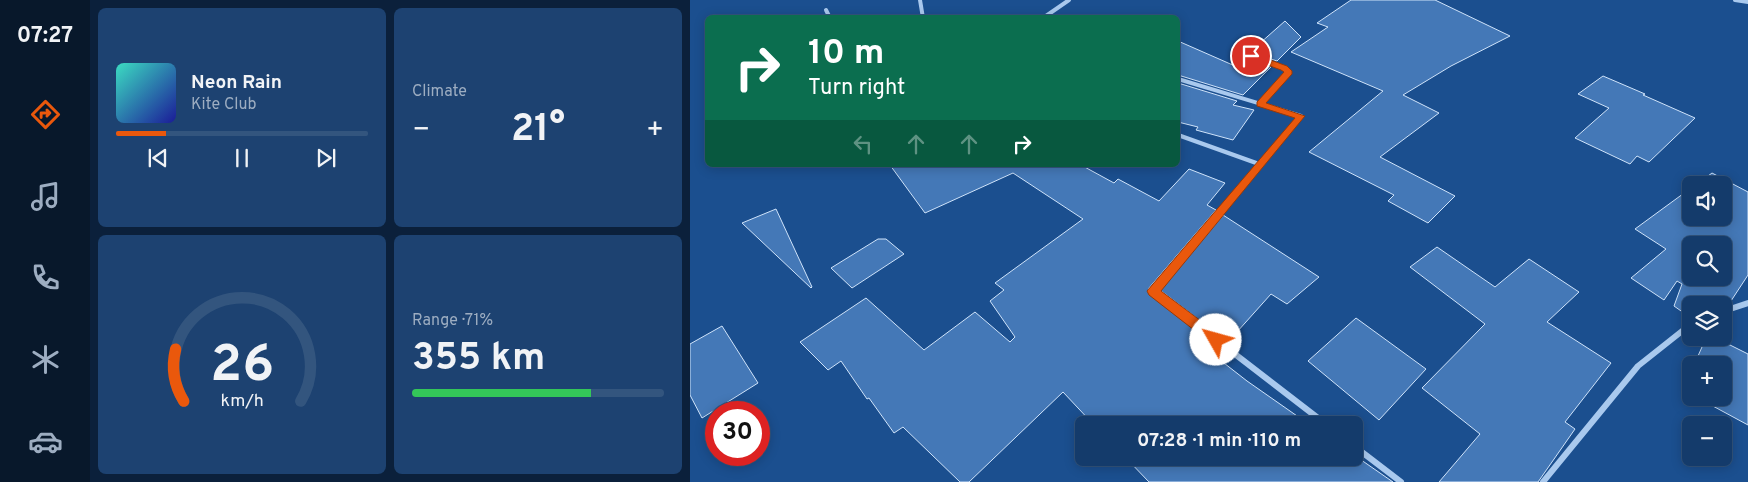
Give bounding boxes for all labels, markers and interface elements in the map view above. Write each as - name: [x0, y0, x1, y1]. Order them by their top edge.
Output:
- text: 07:27: [17, 23, 73, 50]
- text: 10 m: [808, 32, 884, 76]
- icon: right: [725, 35, 790, 100]
- pin: [1230, 35, 1272, 77]
- icon: arrive: [1237, 42, 1265, 70]
- text: Neon Rain: [191, 71, 282, 95]
- text: Turn right: [808, 75, 905, 102]
- text: Climate: [412, 82, 467, 102]
- text: Kite Club: [191, 95, 256, 115]
- icon: directions: [28, 97, 63, 132]
- text: 21°: [511, 106, 565, 155]
- text: −: [412, 113, 430, 149]
- text: +: [646, 113, 664, 149]
- icon: left: [849, 130, 877, 158]
- icon: ahead: [902, 130, 930, 158]
- icon: ahead: [955, 130, 983, 158]
- icon: right: [1008, 130, 1036, 158]
- icon: previous: [144, 144, 172, 172]
- icon: pause: [228, 144, 256, 172]
- icon: next: [312, 144, 340, 172]
- map controls: [1682, 176, 1732, 466]
- button: sound: [1682, 176, 1732, 226]
- icon: music: [28, 179, 63, 214]
- button: search: [1682, 236, 1732, 286]
- icon: phone: [28, 260, 63, 295]
- button: layers: [1682, 296, 1732, 346]
- text: Range · 71%: [412, 311, 493, 331]
- position arrow: [1189, 313, 1241, 365]
- text: 26: [210, 334, 274, 400]
- text: 355 km: [412, 335, 545, 384]
- icon: climate: [28, 342, 63, 377]
- button: +: [1682, 356, 1732, 406]
- text: km/h: [220, 390, 264, 413]
- speed limit sign: 30: [705, 401, 770, 466]
- button: −: [1682, 416, 1732, 466]
- icon: car: [28, 424, 63, 459]
- text: 07:28 · 1 min · 110 m: [1137, 429, 1301, 453]

